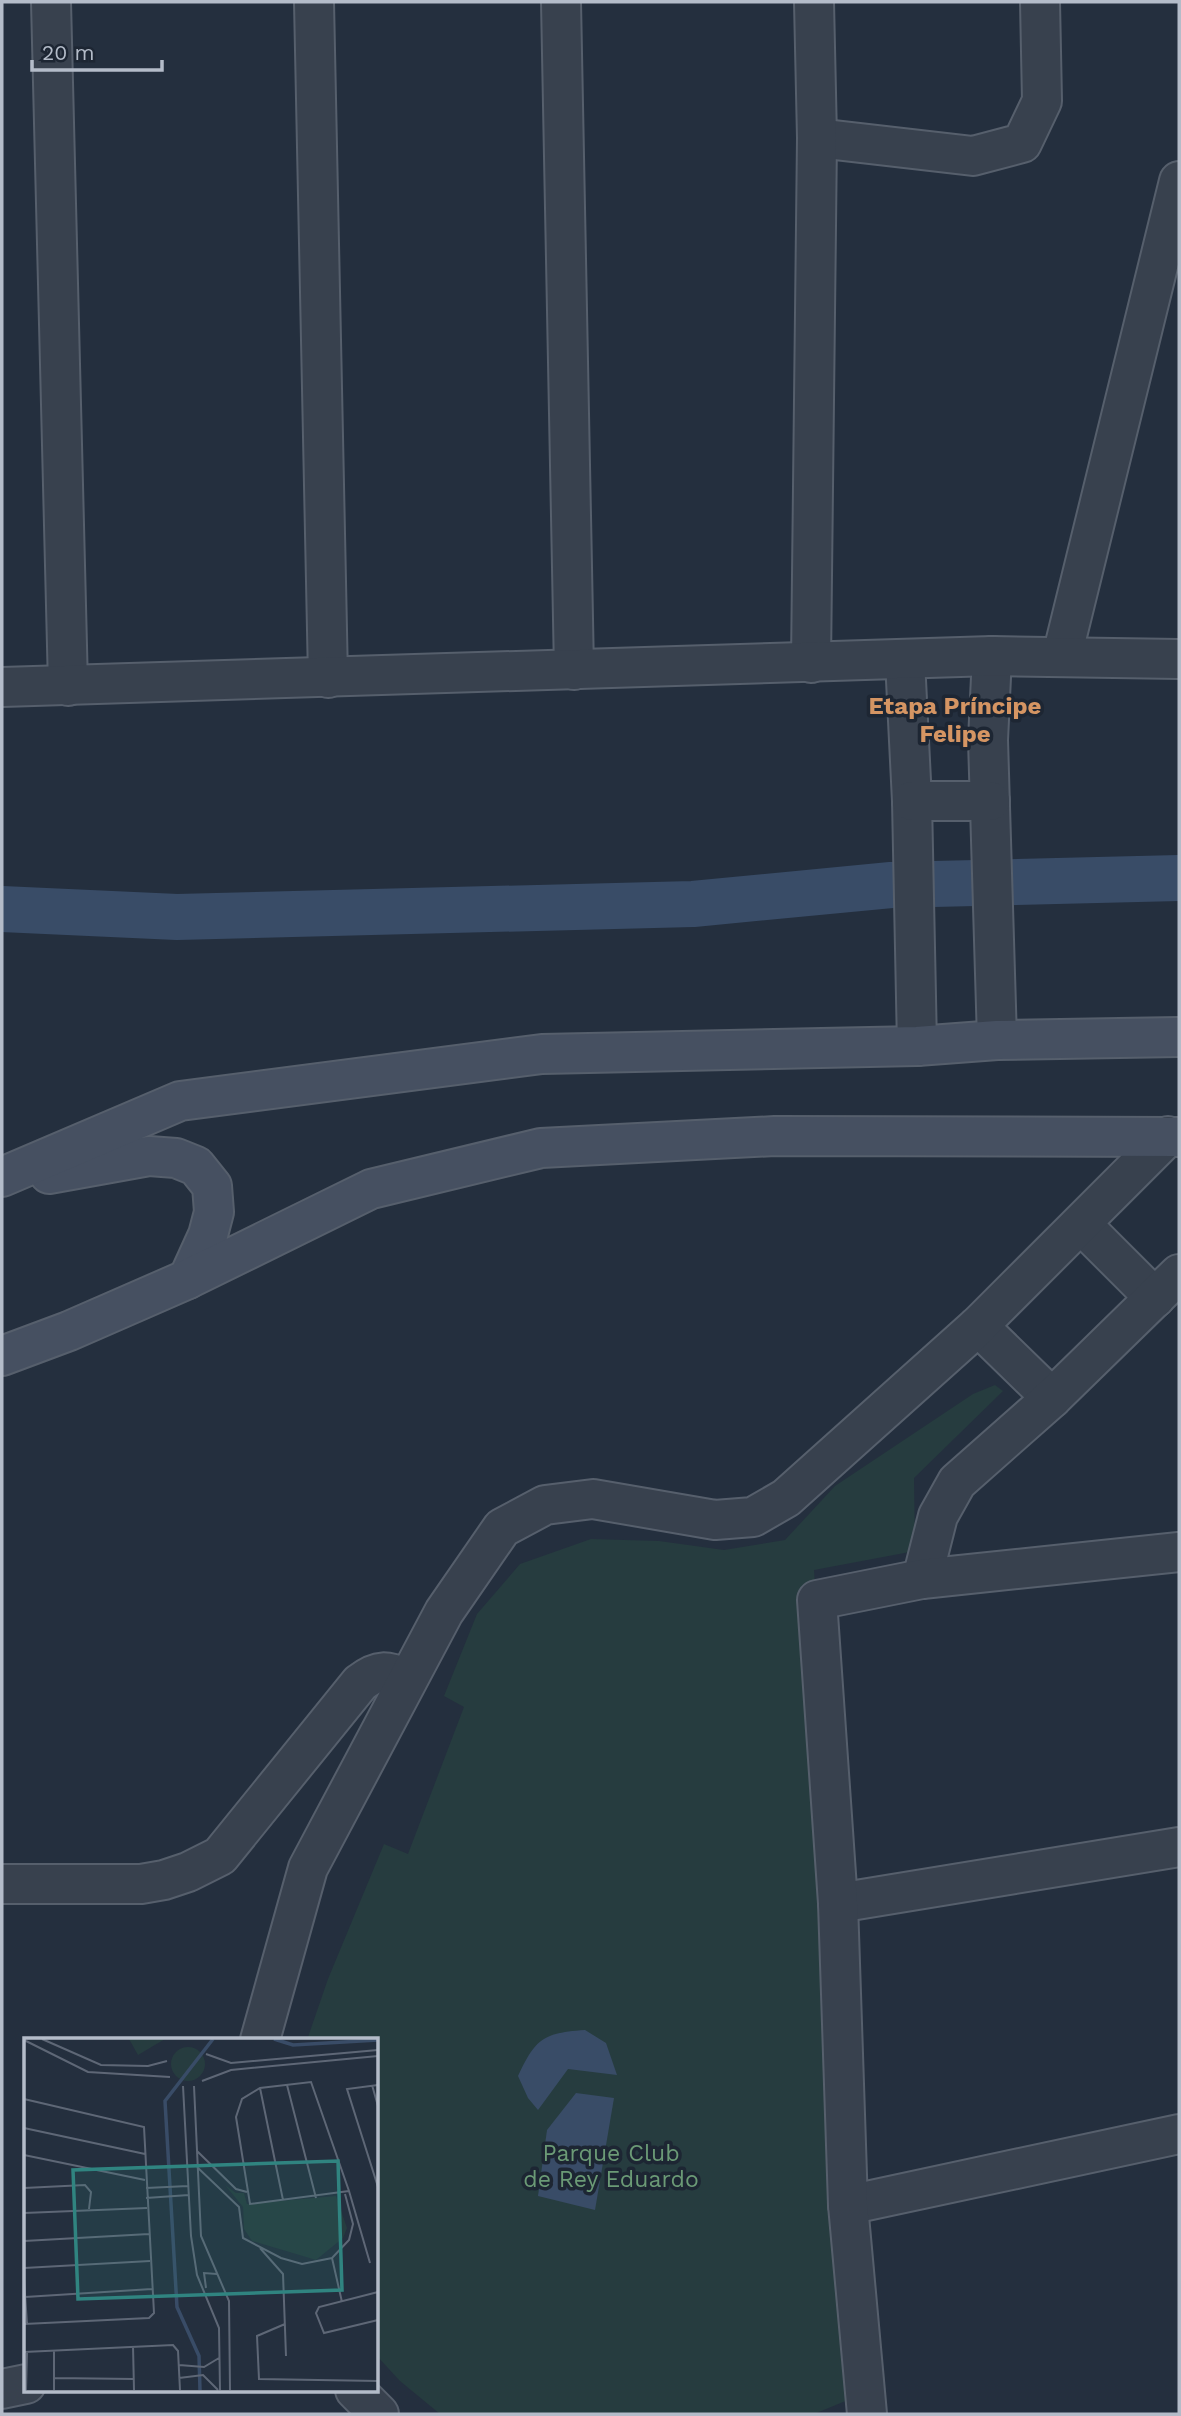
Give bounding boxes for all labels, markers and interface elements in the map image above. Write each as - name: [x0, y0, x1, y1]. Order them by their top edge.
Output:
- scale bar: [32, 28, 161, 72]
- text: 20 m: [42, 40, 94, 65]
- district label: Etapa Príncipe Felipe: [869, 692, 1041, 748]
- inset map: [24, 2038, 378, 2392]
- park label: Parque Club de Rey Eduardo: [523, 2140, 699, 2193]

